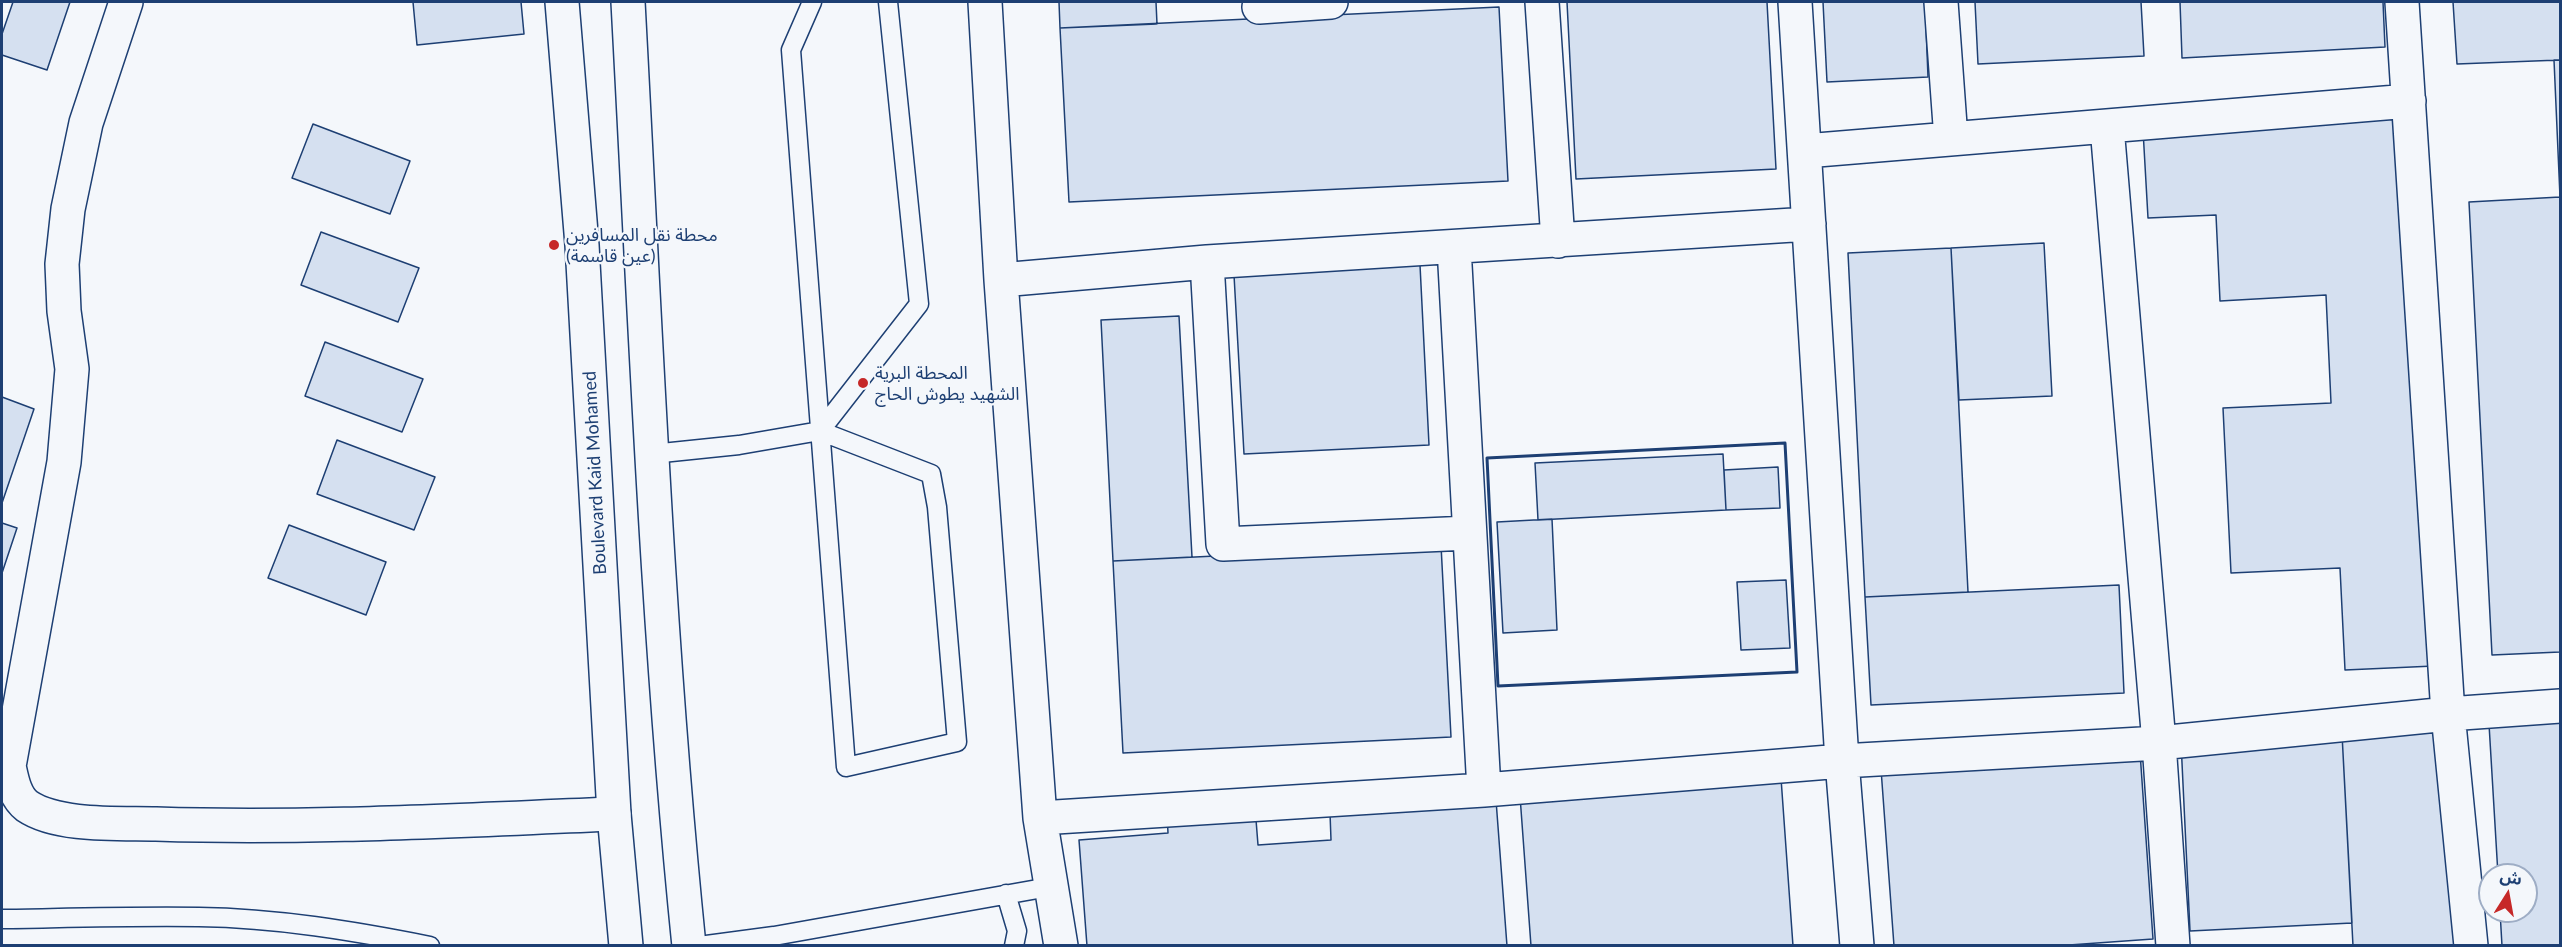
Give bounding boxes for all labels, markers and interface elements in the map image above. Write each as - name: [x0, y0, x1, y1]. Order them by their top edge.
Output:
- place label: محطة نقل المسافرين (عين قاسمة): [566, 224, 718, 266]
- marker: محطة نقل المسافرين (عين قاسمة): [547, 238, 561, 252]
- place label: المحطة البرية الشهيد يطوش الحاج: [875, 362, 1019, 404]
- street label: Boulevard Kaid Mohamed: [579, 371, 611, 575]
- marker: المحطة البرية الشهيد يطوش الحاج: [856, 376, 870, 390]
- north arrow: [2478, 863, 2538, 923]
- text: ش: [2499, 865, 2524, 888]

